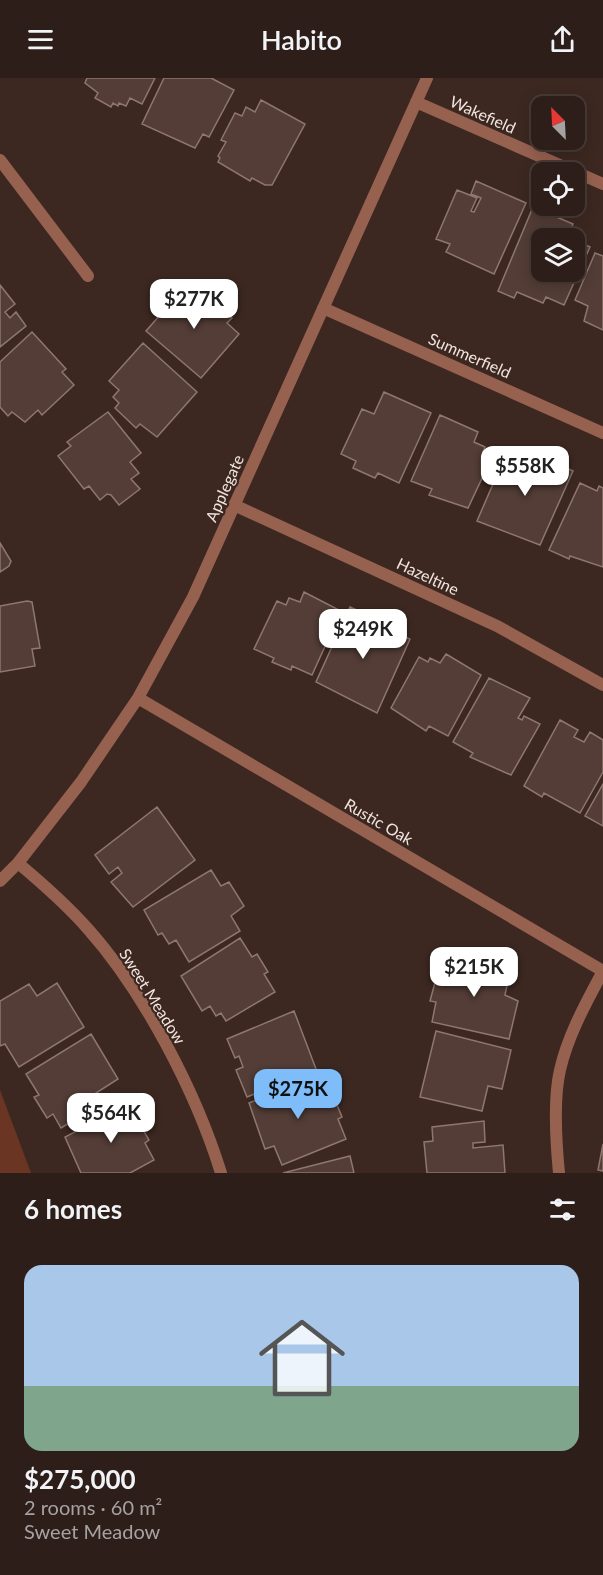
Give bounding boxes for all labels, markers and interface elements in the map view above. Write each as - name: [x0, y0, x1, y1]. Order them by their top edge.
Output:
- icon: menu: [24, 23, 57, 56]
- text: Habito: [261, 23, 342, 56]
- icon: share: [546, 23, 579, 56]
- street label: Wakefield: [447, 91, 519, 137]
- north arrow: [531, 96, 585, 150]
- map controls: [531, 96, 585, 282]
- button: locate: [531, 162, 585, 216]
- button: layers: [531, 228, 585, 282]
- pin: $277K: [152, 279, 236, 330]
- text: $277K: [164, 286, 224, 310]
- street label: Summerfield: [426, 328, 514, 382]
- pin: $558K: [483, 446, 567, 497]
- street label: Applegate: [201, 452, 247, 524]
- text: $558K: [495, 453, 555, 477]
- street label: Hazeltine: [394, 553, 462, 599]
- pin: $249K: [321, 609, 405, 660]
- text: $249K: [333, 616, 393, 640]
- street label: Rustic Oak: [341, 794, 417, 849]
- street label: Sweet Meadow: [116, 945, 190, 1048]
- pin: $215K: [432, 947, 516, 998]
- text: $215K: [444, 954, 504, 978]
- pin: $275K: [256, 1069, 340, 1120]
- text: $275K: [268, 1076, 328, 1100]
- pin: $564K: [69, 1093, 153, 1144]
- text: $564K: [81, 1100, 141, 1124]
- text: 6 homes: [24, 1193, 122, 1225]
- icon: filters: [546, 1193, 579, 1226]
- icon: home: [248, 1304, 356, 1412]
- text: $275,000: [24, 1463, 136, 1495]
- text: 2 rooms · 60 m²: [24, 1495, 162, 1519]
- text: Sweet Meadow: [24, 1519, 160, 1543]

